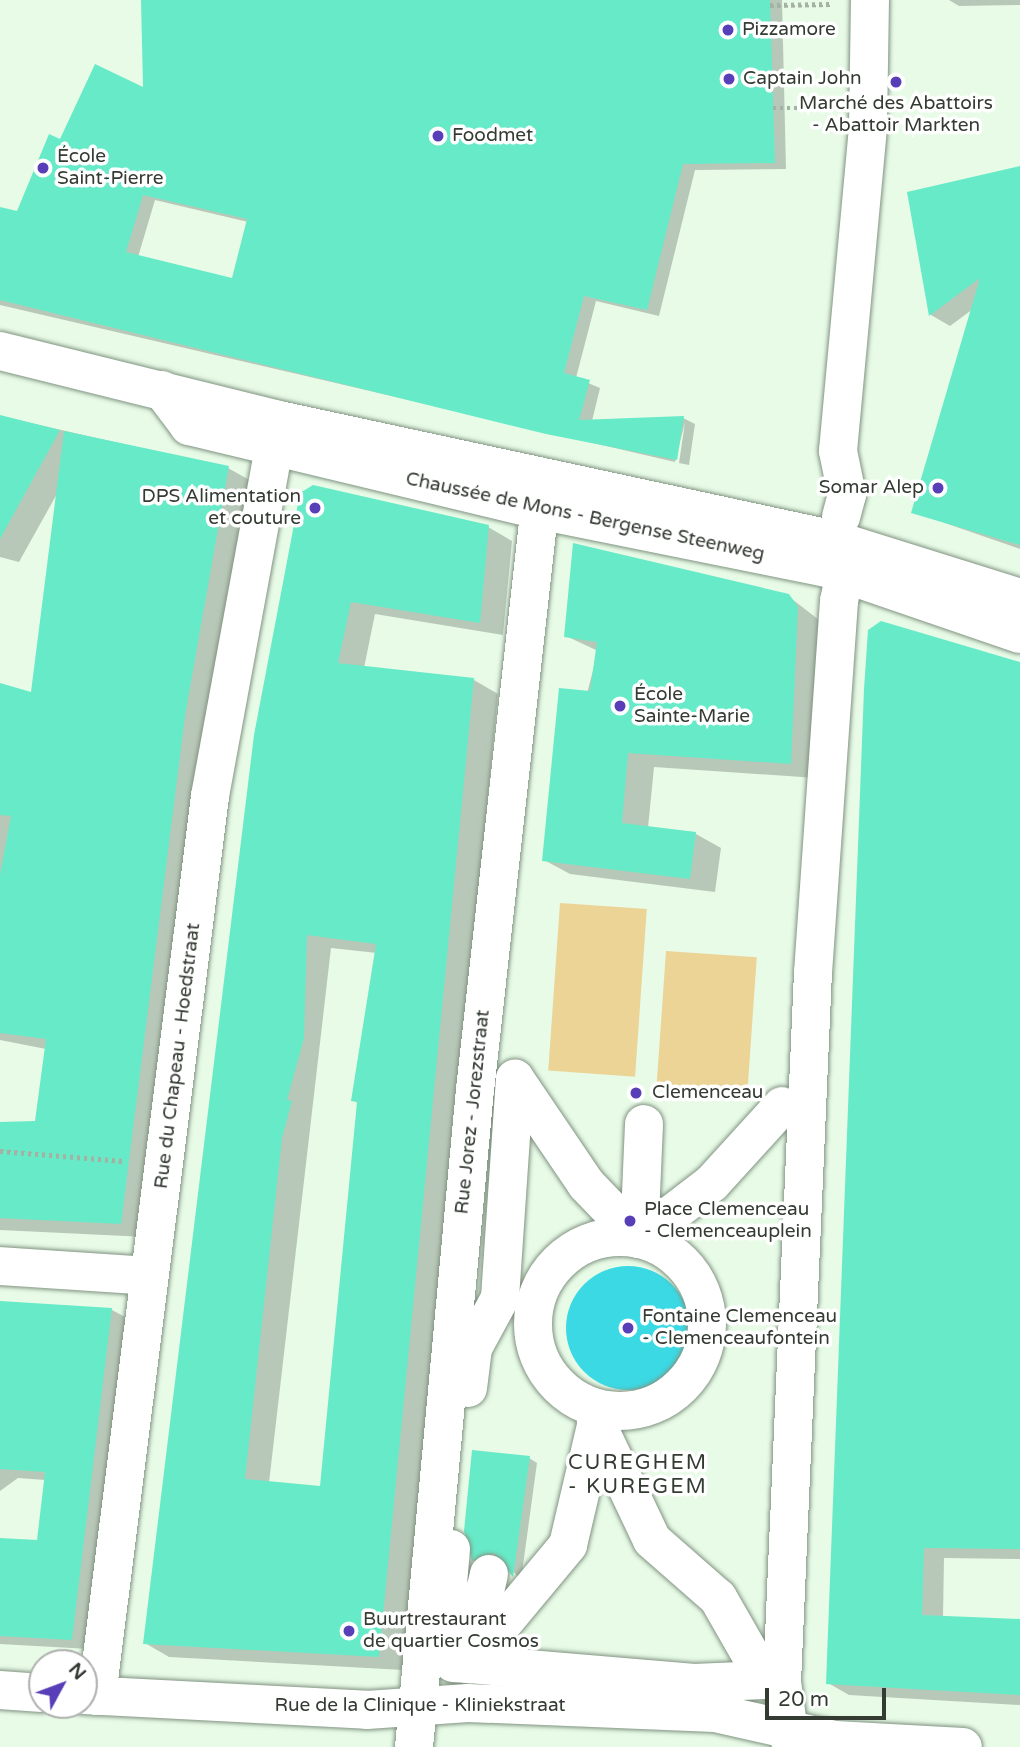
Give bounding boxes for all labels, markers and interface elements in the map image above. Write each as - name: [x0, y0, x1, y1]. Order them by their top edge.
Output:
- place label: Pizzamore: [742, 19, 836, 41]
- marker: Pizzamore: [720, 22, 736, 38]
- place label: Captain John: [743, 68, 862, 90]
- marker: Captain John: [721, 71, 737, 87]
- marker: Marché des Abattoirs - Abattoir Markten: [888, 74, 904, 90]
- place label: Marché des Abattoirs - Abattoir Markten: [799, 93, 993, 137]
- place label: Foodmet: [452, 125, 533, 147]
- marker: Foodmet: [430, 128, 446, 144]
- place label: École Saint-Pierre: [57, 146, 164, 190]
- marker: École Saint-Pierre: [35, 160, 51, 176]
- street label: Chaussée de Mons - Bergense Steenweg: [404, 468, 766, 566]
- place label: Somar Alep: [819, 477, 924, 499]
- marker: Somar Alep: [930, 480, 946, 496]
- place label: DPS Alimentation et couture: [141, 486, 301, 530]
- marker: DPS Alimentation et couture: [307, 500, 323, 516]
- place label: École Sainte-Marie: [634, 684, 750, 728]
- marker: École Sainte-Marie: [612, 698, 628, 714]
- street label: Rue du Chapeau - Hoedstraat: [150, 922, 206, 1190]
- street label: Rue Jorez - Jorezstraat: [451, 1009, 495, 1215]
- place label: Clemenceau: [652, 1082, 763, 1104]
- marker: Clemenceau: [626, 1083, 646, 1103]
- place label: Place Clemenceau - Clemenceauplein: [644, 1199, 812, 1243]
- marker: Place Clemenceau - Clemenceauplein: [622, 1213, 638, 1229]
- place label: Fontaine Clemenceau - Clemenceaufontein: [642, 1306, 837, 1350]
- marker: Fontaine Clemenceau - Clemenceaufontein: [620, 1320, 636, 1336]
- district label: CUREGHEM - KUREGEM: [569, 1450, 707, 1500]
- place label: Buurtrestaurant de quartier Cosmos: [363, 1609, 539, 1653]
- marker: Buurtrestaurant de quartier Cosmos: [341, 1623, 357, 1639]
- north arrow: [28, 1649, 98, 1719]
- text: N: [64, 1659, 91, 1685]
- scale bar: [768, 1674, 889, 1718]
- text: 20 m: [778, 1687, 829, 1712]
- street label: Rue de la Clinique - Kliniekstraat: [274, 1695, 566, 1717]

